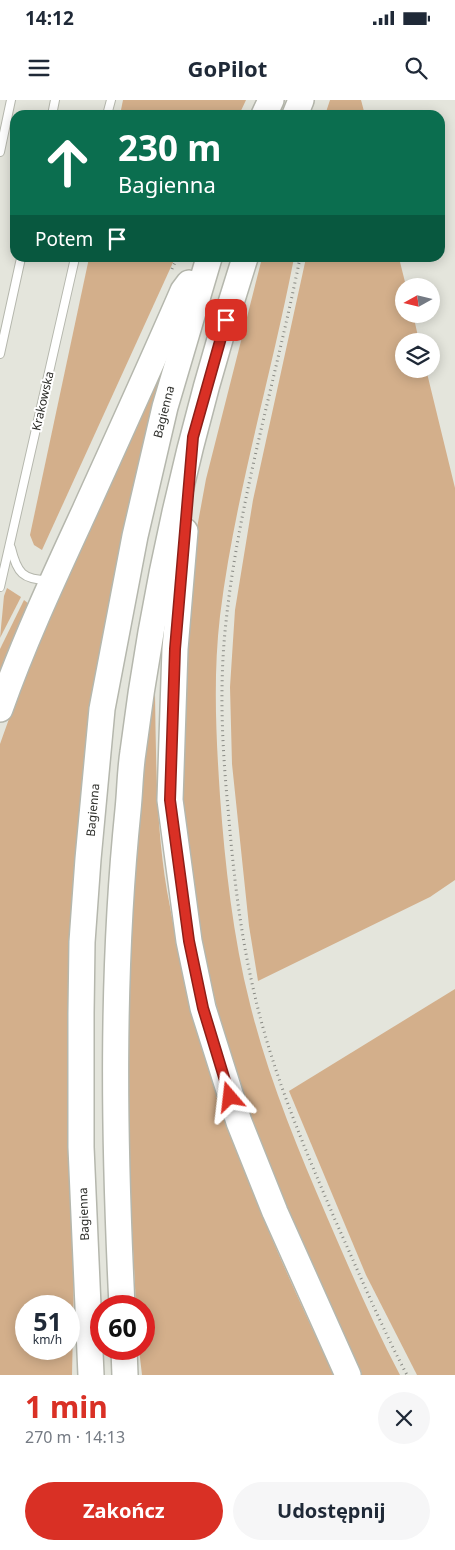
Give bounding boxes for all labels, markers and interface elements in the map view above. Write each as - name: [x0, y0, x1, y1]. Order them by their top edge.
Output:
- text: 14:12: [25, 5, 74, 31]
- text: GoPilot: [188, 53, 267, 83]
- icon: menu: [25, 54, 53, 82]
- icon: search: [402, 54, 430, 82]
- text: 230 m: [118, 124, 221, 171]
- icon: ahead: [35, 130, 100, 195]
- text: Bagienna: [118, 169, 216, 199]
- icon: arrive: [103, 225, 131, 253]
- text: Potem: [35, 226, 93, 252]
- north arrow: [395, 278, 440, 322]
- map controls: [395, 278, 440, 378]
- pin: [205, 299, 247, 341]
- icon: arrive: [212, 306, 240, 334]
- button: layers: [395, 333, 440, 378]
- street label: Krakowska: [27, 369, 58, 432]
- street label: Bagienna: [149, 384, 178, 440]
- street label: Bagienna: [82, 783, 103, 837]
- position arrow: [203, 1070, 255, 1122]
- street label: Bagienna: [74, 1187, 93, 1241]
- speed limit sign: 60: [90, 1295, 155, 1360]
- text: 51: [33, 1304, 62, 1338]
- text: km/h: [33, 1331, 62, 1348]
- text: 1 min: [25, 1386, 108, 1427]
- button: close: [378, 1392, 430, 1444]
- text: 270 m · 14:13: [25, 1426, 125, 1448]
- button: Zakończ: [25, 1482, 223, 1540]
- button: Udostępnij: [233, 1482, 430, 1540]

